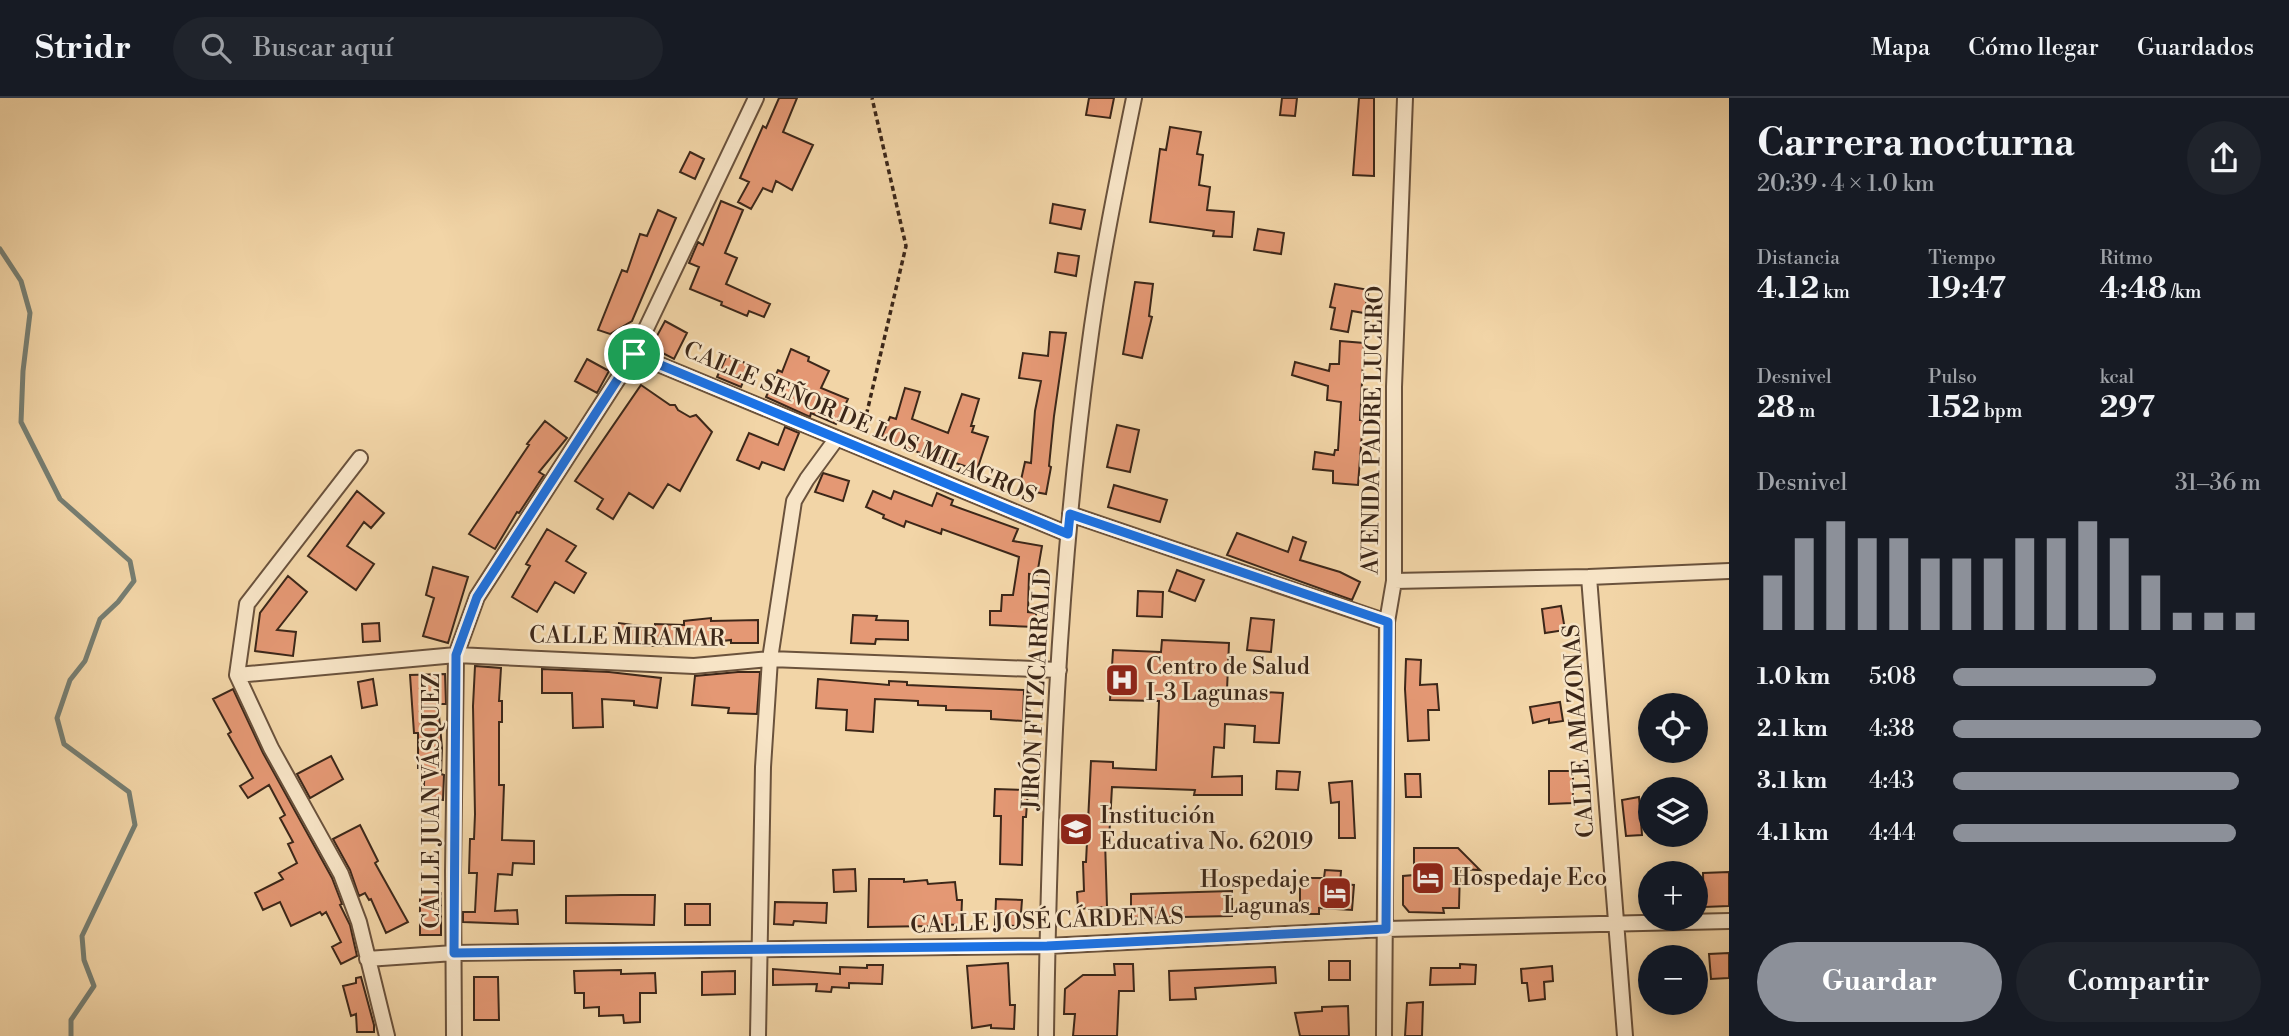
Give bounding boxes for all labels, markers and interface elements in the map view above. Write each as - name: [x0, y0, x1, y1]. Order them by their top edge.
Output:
- search box: [173, 17, 663, 80]
- text: Stridr: [35, 28, 131, 69]
- icon: search: [197, 29, 235, 67]
- text: Buscar aquí: [253, 32, 393, 64]
- text: Mapa: [1871, 33, 1930, 63]
- text: Cómo llegar: [1968, 33, 2099, 63]
- text: Guardados: [2137, 33, 2254, 63]
- text: Carrera nocturna: [1757, 120, 2075, 167]
- button: share: [2187, 121, 2261, 195]
- text: 20:39 · 4 × 1.0 km: [1757, 170, 1935, 198]
- text: Distancia: [1757, 246, 1840, 270]
- text: Tiempo: [1928, 246, 1996, 270]
- text: Ritmo: [2100, 246, 2153, 270]
- text: 4.12: [1757, 270, 1819, 308]
- text: 19:47: [1928, 270, 2006, 308]
- text: 4:48: [2100, 270, 2167, 308]
- text: km: [1819, 280, 1850, 304]
- text: /km: [2167, 280, 2201, 304]
- street label: AVENIDA PADRE LUCERO: [1356, 285, 1390, 576]
- pin: [604, 324, 664, 384]
- street label: CALLE SEÑOR DE LOS MILAGROS: [679, 334, 1042, 510]
- icon: arrive: [615, 335, 653, 373]
- text: Desnivel: [1757, 365, 1832, 389]
- text: Pulso: [1928, 365, 1977, 389]
- text: kcal: [2100, 365, 2134, 389]
- text: 28: [1757, 389, 1795, 427]
- text: 152: [1928, 389, 1980, 427]
- text: 297: [2100, 389, 2155, 427]
- text: m: [1795, 399, 1815, 423]
- text: bpm: [1980, 399, 2022, 423]
- text: Desnivel: [1757, 469, 1847, 497]
- text: 31–36 m: [2175, 469, 2261, 497]
- street label: JIRÓN FITZCARRALD: [1014, 567, 1057, 812]
- street label: CALLE MIRAMAR: [529, 621, 726, 653]
- street label: CALLE AMAZONAS: [1558, 623, 1600, 839]
- place label: Centro de Salud I-3 Lagunas: [1146, 653, 1310, 707]
- hospital icon: Centro de Salud I-3 Lagunas: [1103, 661, 1141, 699]
- text: 1.0 km: [1757, 663, 1830, 691]
- text: 5:08: [1869, 663, 1916, 691]
- street label: CALLE JUAN VÁSQUEZ: [416, 673, 446, 929]
- map controls: [1638, 693, 1708, 1015]
- button: locate: [1638, 693, 1708, 763]
- text: 2.1 km: [1757, 715, 1828, 743]
- text: 4:38: [1869, 715, 1915, 743]
- text: 3.1 km: [1757, 767, 1827, 795]
- text: 4:43: [1869, 767, 1914, 795]
- button: layers: [1638, 777, 1708, 847]
- place label: Institución Educativa No. 62019: [1100, 802, 1313, 856]
- school or university icon: Institución Educativa No. 62019: [1057, 810, 1095, 848]
- text: 4.1 km: [1757, 819, 1829, 847]
- text: 4:44: [1869, 819, 1916, 847]
- hotel icon: Hospedaje Eco: [1409, 859, 1447, 897]
- button: +: [1638, 861, 1708, 931]
- place label: Hospedaje Eco: [1452, 864, 1607, 892]
- place label: Hospedaje Lagunas: [1200, 866, 1310, 920]
- hotel icon: Hospedaje Lagunas: [1316, 874, 1354, 912]
- street label: CALLE JOSÉ CÁRDENAS: [910, 900, 1184, 940]
- button: Guardar: [1757, 942, 2002, 1022]
- button: Compartir: [2016, 942, 2261, 1022]
- button: −: [1638, 945, 1708, 1015]

